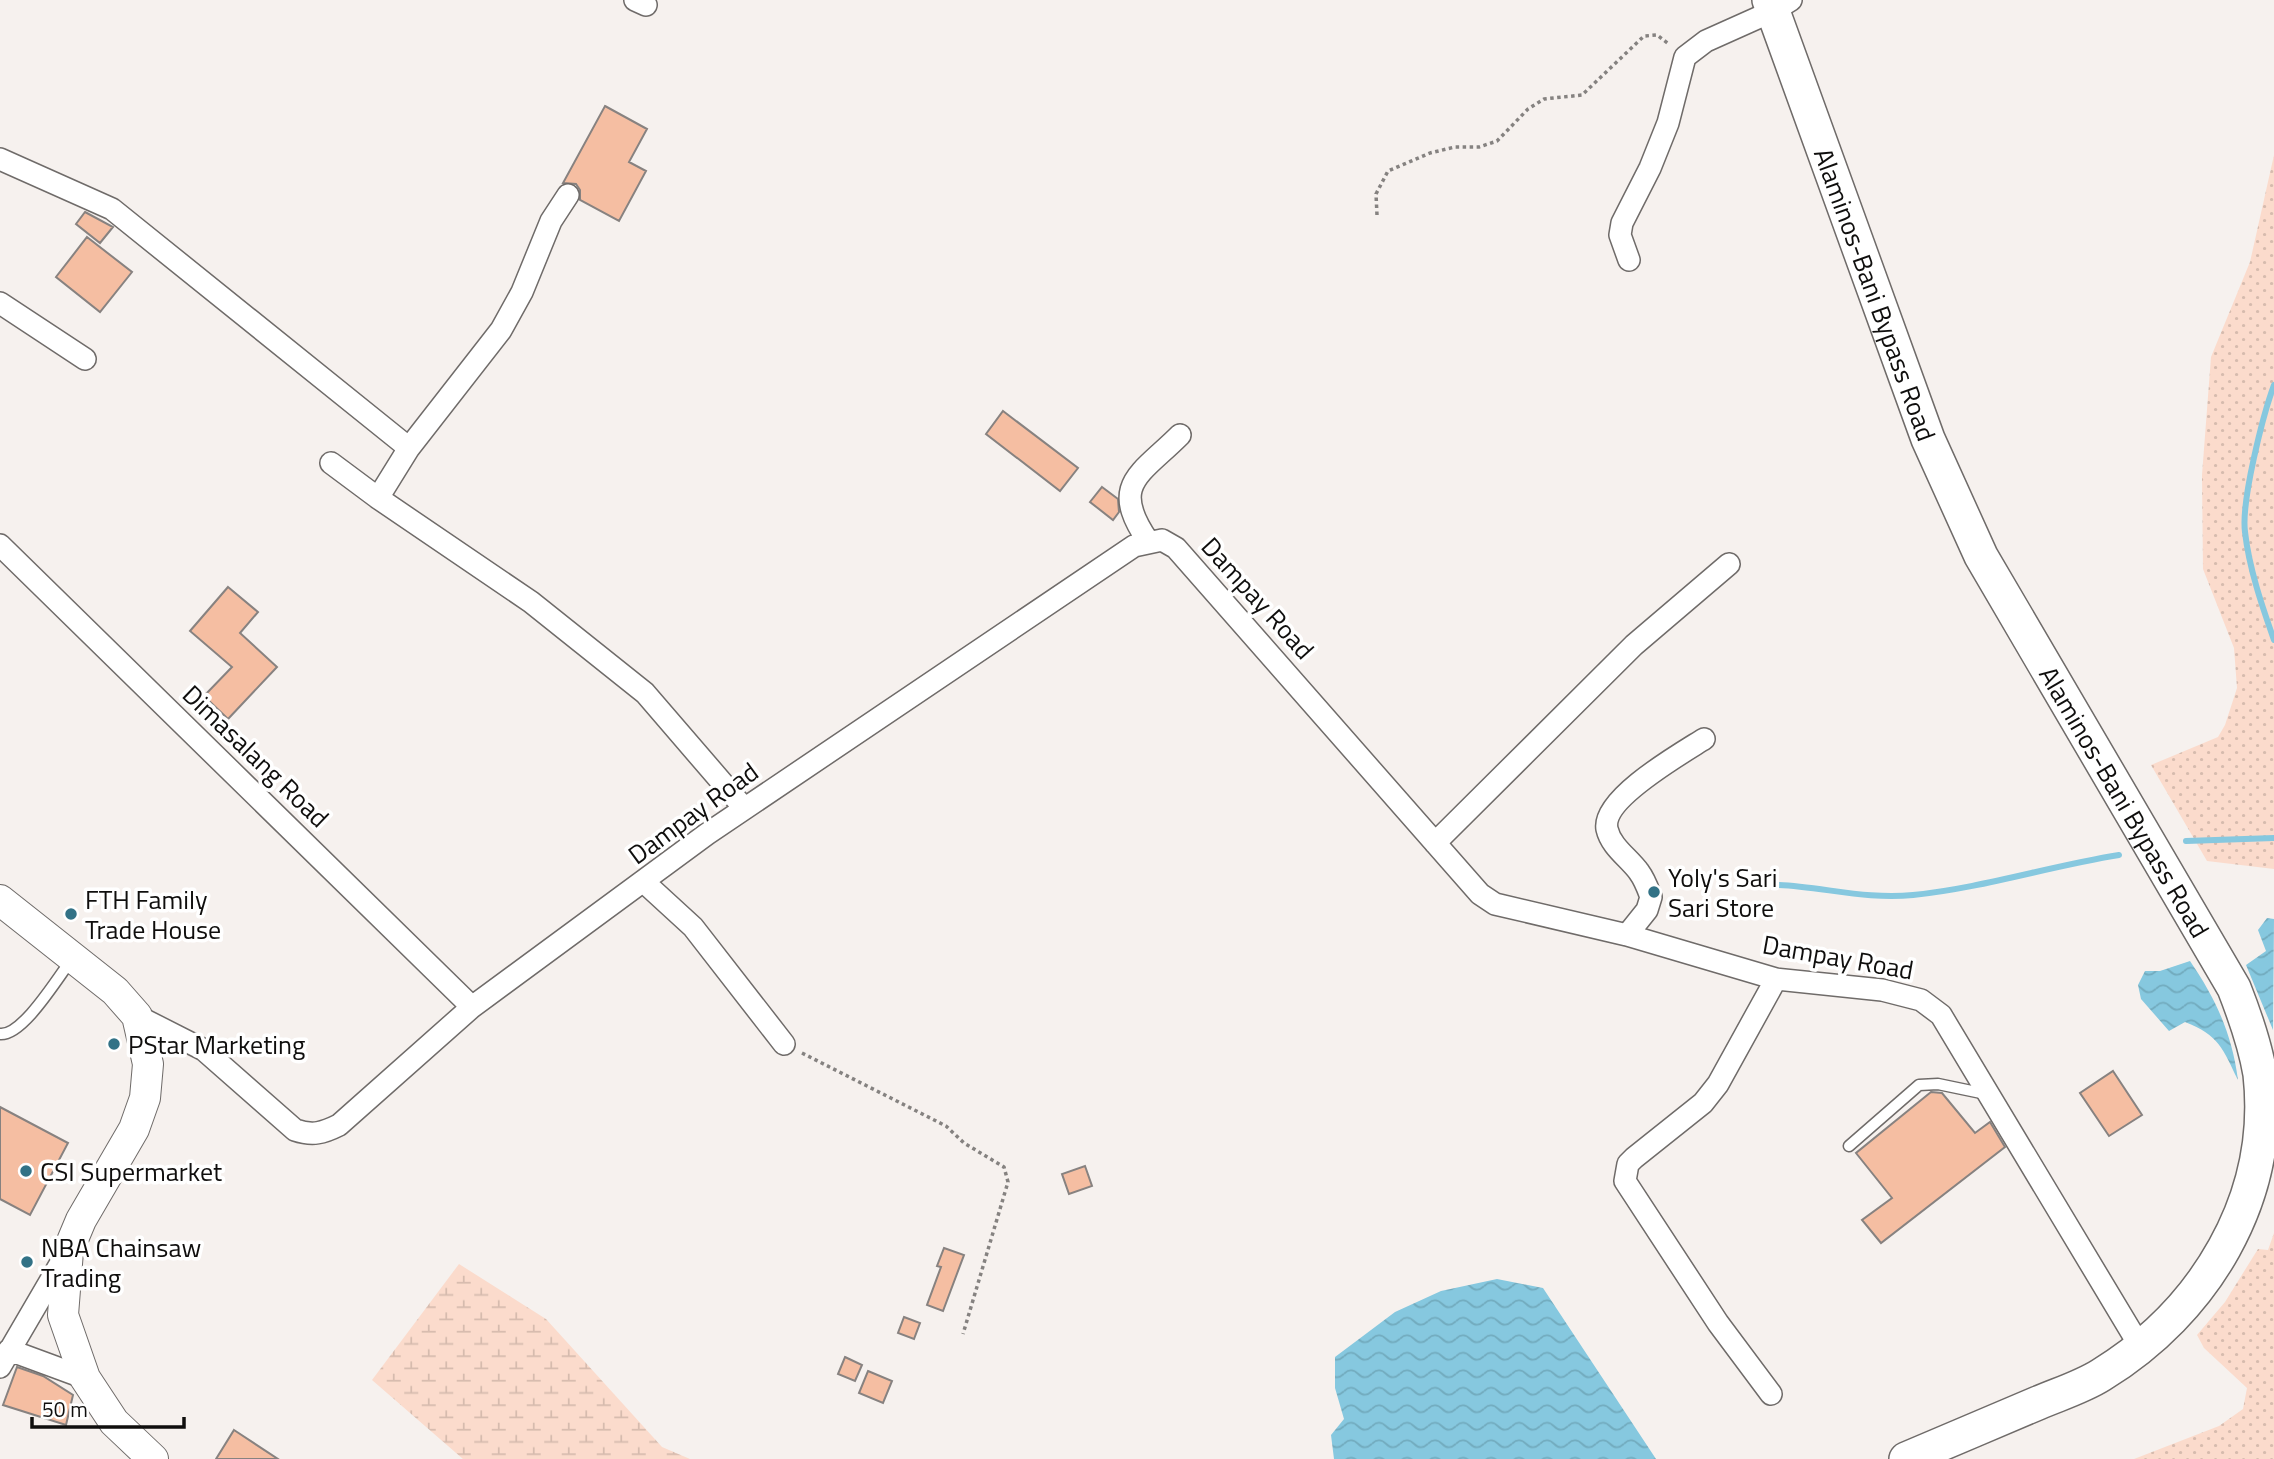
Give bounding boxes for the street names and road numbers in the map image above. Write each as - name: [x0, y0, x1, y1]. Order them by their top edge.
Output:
- street label: Alaminos-Bani Bypass Road: [1805, 142, 1947, 446]
- street label: Dampay Road: [1192, 528, 1324, 668]
- street label: Alaminos-Bani Bypass Road: [2030, 659, 2220, 945]
- street label: Dimasalang Road: [174, 676, 338, 836]
- street label: Dampay Road: [620, 752, 766, 874]
- street label: Dampay Road: [1759, 925, 1917, 989]

